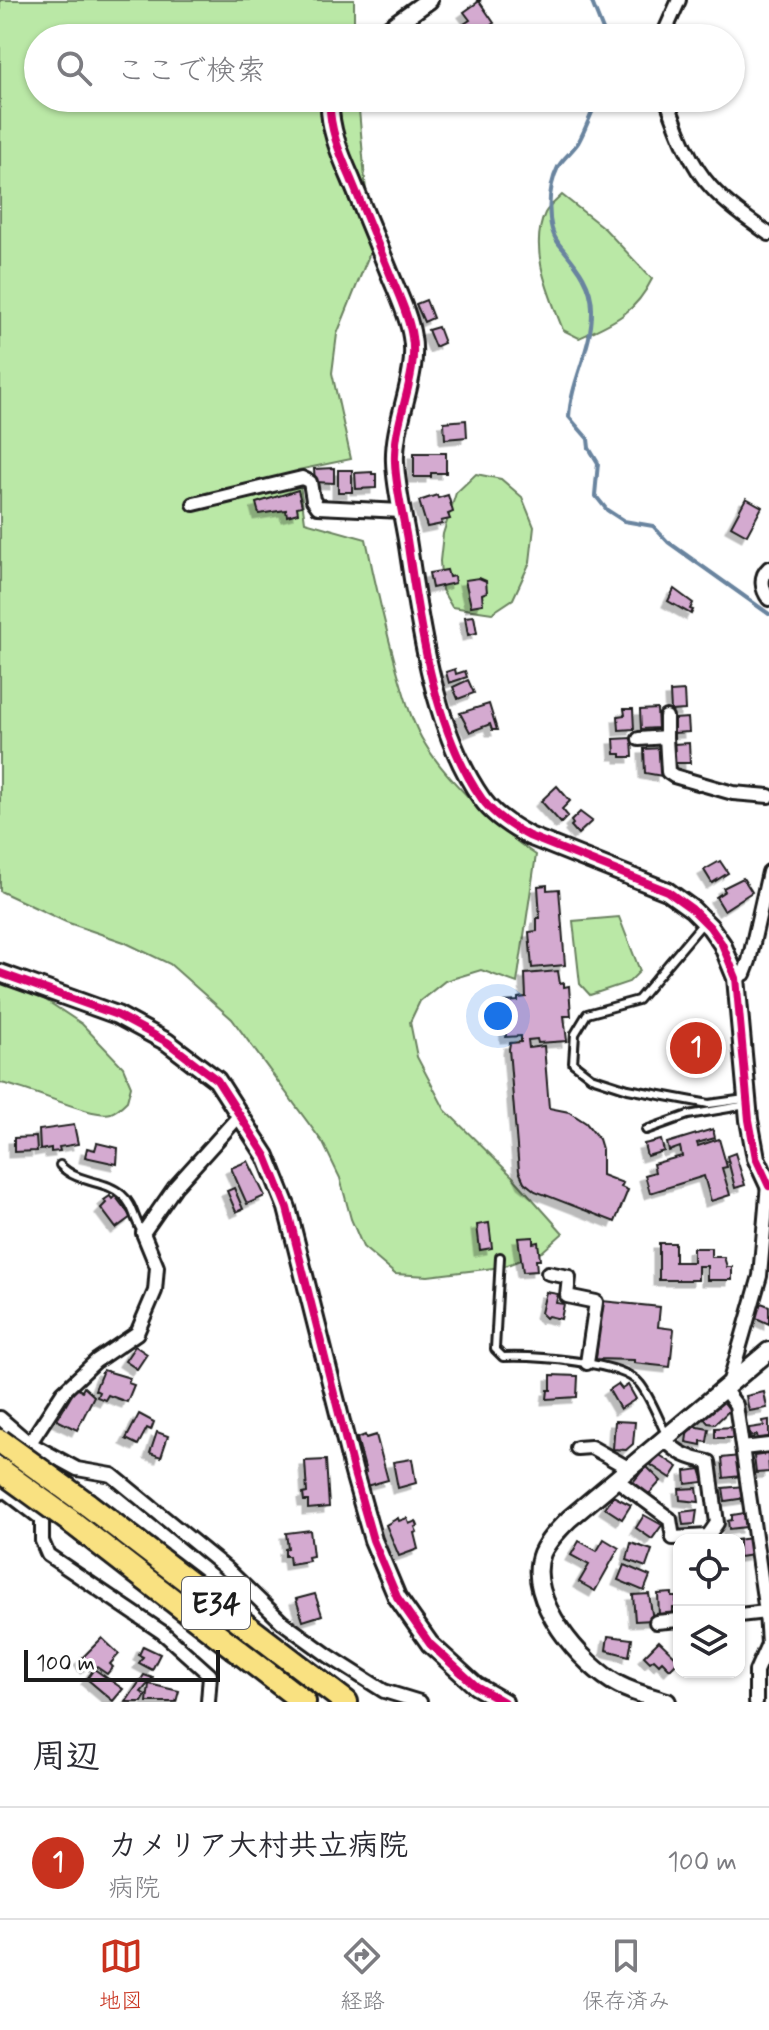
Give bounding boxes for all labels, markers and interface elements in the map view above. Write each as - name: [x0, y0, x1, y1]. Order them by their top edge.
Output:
- search box: [24, 24, 745, 112]
- icon: search: [52, 46, 96, 90]
- text: ここで検索: [116, 52, 266, 91]
- your location: [478, 996, 518, 1036]
- pin: 1: [670, 1018, 722, 1078]
- map controls: [673, 1534, 745, 1678]
- button: locate: [673, 1534, 745, 1606]
- road number: E34: [182, 1577, 250, 1629]
- button: layers: [673, 1606, 745, 1678]
- scale bar: [24, 1646, 220, 1682]
- text: 100 m: [36, 1650, 95, 1678]
- text: 周辺: [32, 1735, 100, 1780]
- text: カメリア大村共立病院: [108, 1827, 408, 1866]
- text: 1: [52, 1846, 64, 1880]
- text: 100 m: [667, 1846, 737, 1880]
- text: 病院: [108, 1872, 160, 1906]
- tab: 地図: [99, 1934, 143, 2016]
- tab: 経路: [340, 1934, 384, 2016]
- tab: 保存済み: [582, 1934, 670, 2016]

